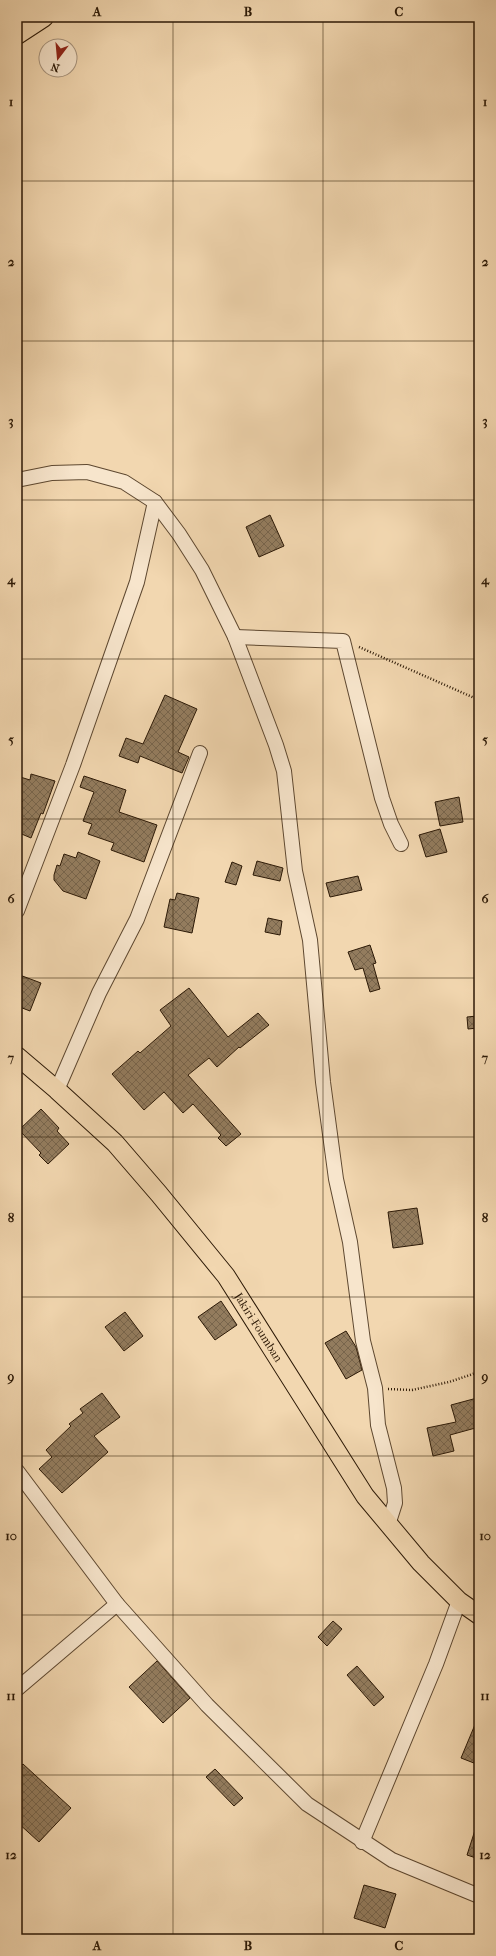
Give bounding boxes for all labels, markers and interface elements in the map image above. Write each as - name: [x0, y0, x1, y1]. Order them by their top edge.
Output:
- text: A: [92, 4, 102, 19]
- text: B: [244, 4, 253, 19]
- text: C: [395, 4, 404, 19]
- north arrow: [38, 38, 78, 78]
- text: N: [49, 60, 61, 75]
- text: 1: [9, 94, 14, 109]
- text: 1: [483, 94, 488, 109]
- text: 2: [8, 254, 15, 269]
- text: 2: [482, 254, 489, 269]
- text: 3: [8, 413, 14, 429]
- text: 3: [482, 413, 488, 429]
- text: 4: [6, 572, 16, 588]
- text: 4: [480, 572, 490, 588]
- text: 5: [8, 732, 14, 747]
- text: 5: [482, 732, 488, 747]
- text: 6: [7, 891, 15, 906]
- text: 6: [481, 891, 489, 906]
- text: 7: [7, 1050, 15, 1065]
- text: 7: [481, 1050, 489, 1065]
- text: 8: [8, 1210, 15, 1225]
- text: 8: [482, 1210, 489, 1225]
- street label: Jakiri-Foumban: [231, 1289, 286, 1365]
- text: 9: [7, 1369, 15, 1385]
- text: 9: [481, 1369, 489, 1385]
- text: 10: [5, 1528, 17, 1543]
- text: 10: [479, 1528, 491, 1543]
- text: 11: [6, 1688, 16, 1703]
- text: 11: [480, 1688, 490, 1703]
- text: 12: [5, 1847, 17, 1862]
- text: 12: [479, 1847, 491, 1862]
- text: A: [92, 1938, 102, 1953]
- text: B: [244, 1938, 253, 1953]
- text: C: [395, 1938, 404, 1953]

